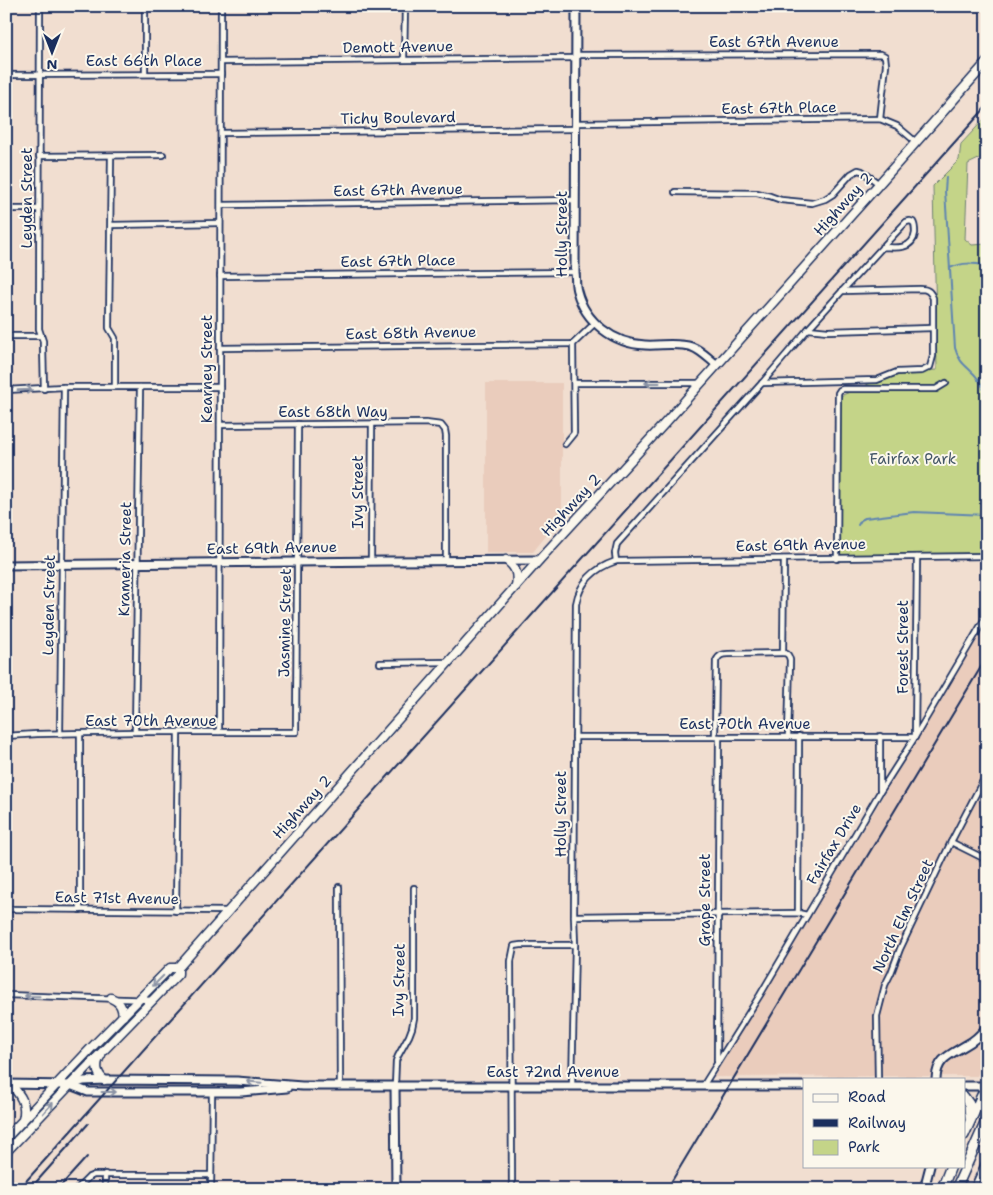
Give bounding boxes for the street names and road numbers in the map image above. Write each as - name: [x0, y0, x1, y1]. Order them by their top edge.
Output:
- street label: East 67th Avenue: [709, 32, 839, 52]
- street label: Demott Avenue: [342, 36, 454, 58]
- street label: East 66th Place: [86, 51, 202, 71]
- street label: East 67th Place: [721, 97, 837, 119]
- street label: Tichy Boulevard: [340, 107, 456, 129]
- street label: Leyden Street: [17, 148, 37, 248]
- street label: Highway 2: [809, 168, 877, 240]
- street label: East 67th Avenue: [333, 179, 463, 201]
- street label: Holly Street: [552, 191, 572, 277]
- street label: East 67th Place: [340, 250, 456, 272]
- street label: Kearney Street: [197, 315, 217, 423]
- street label: East 68th Avenue: [345, 322, 477, 344]
- street label: East 68th Way: [278, 402, 388, 422]
- street label: Ivy Street: [348, 455, 368, 529]
- street label: Highway 2: [537, 469, 605, 541]
- street label: Krameria Street: [114, 501, 136, 617]
- street label: East 69th Avenue: [736, 534, 866, 556]
- street label: East 69th Avenue: [207, 537, 337, 559]
- street label: Leyden Street: [38, 554, 60, 656]
- street label: Jasmine Street: [274, 568, 296, 678]
- street label: Forest Street: [893, 600, 913, 694]
- street label: East 70th Avenue: [85, 711, 217, 731]
- street label: East 70th Avenue: [679, 714, 811, 734]
- street label: Highway 2: [268, 771, 336, 843]
- street label: Holly Street: [551, 771, 571, 857]
- street label: Fairfax Drive: [802, 800, 866, 888]
- street label: Grape Street: [695, 854, 715, 946]
- street label: North Elm Street: [868, 856, 938, 976]
- street label: East 71st Avenue: [55, 887, 179, 909]
- street label: Ivy Street: [388, 943, 410, 1017]
- street label: East 72nd Avenue: [486, 1062, 620, 1082]

